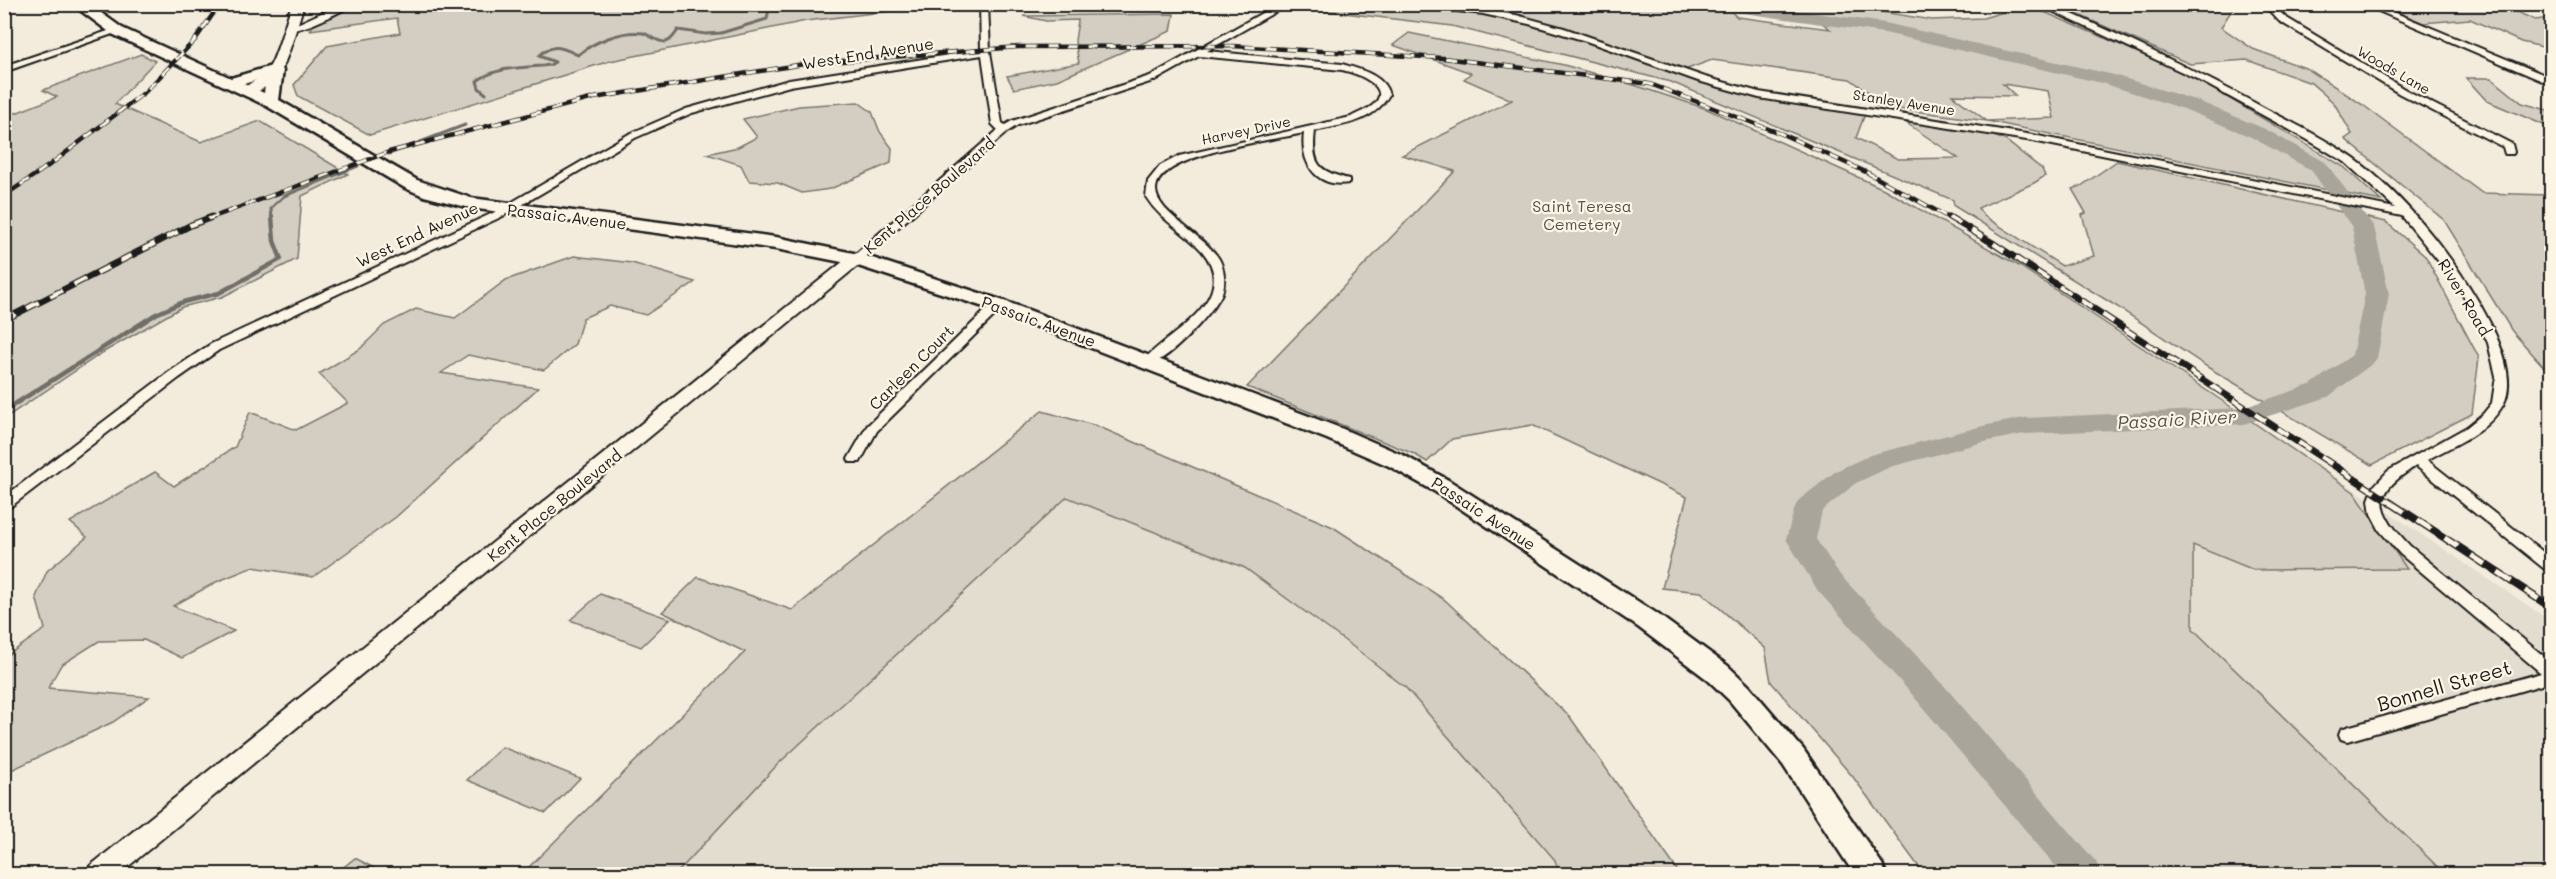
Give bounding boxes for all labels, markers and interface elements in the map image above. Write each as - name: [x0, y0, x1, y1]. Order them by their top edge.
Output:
- street label: West End Avenue: [801, 32, 935, 74]
- street label: Woods Lane: [2354, 41, 2434, 99]
- street label: Stanley Avenue: [1852, 85, 1956, 119]
- street label: Harvey Drive: [1200, 111, 1292, 149]
- street label: Kent Place Boulevard: [859, 132, 999, 258]
- park label: Saint Teresa Cemetery: [1532, 195, 1632, 234]
- street label: West End Avenue: [352, 196, 482, 272]
- street label: Passaic Avenue: [506, 198, 628, 234]
- street label: River Road: [2434, 255, 2496, 339]
- street label: Passaic Avenue: [979, 291, 1099, 351]
- street label: Carleen Court: [864, 320, 958, 414]
- water label: Passaic River: [2117, 404, 2237, 434]
- street label: Kent Place Boulevard: [482, 444, 626, 566]
- street label: Passaic Avenue: [1428, 471, 1540, 555]
- street label: Bonnell Street: [2374, 653, 2514, 717]

